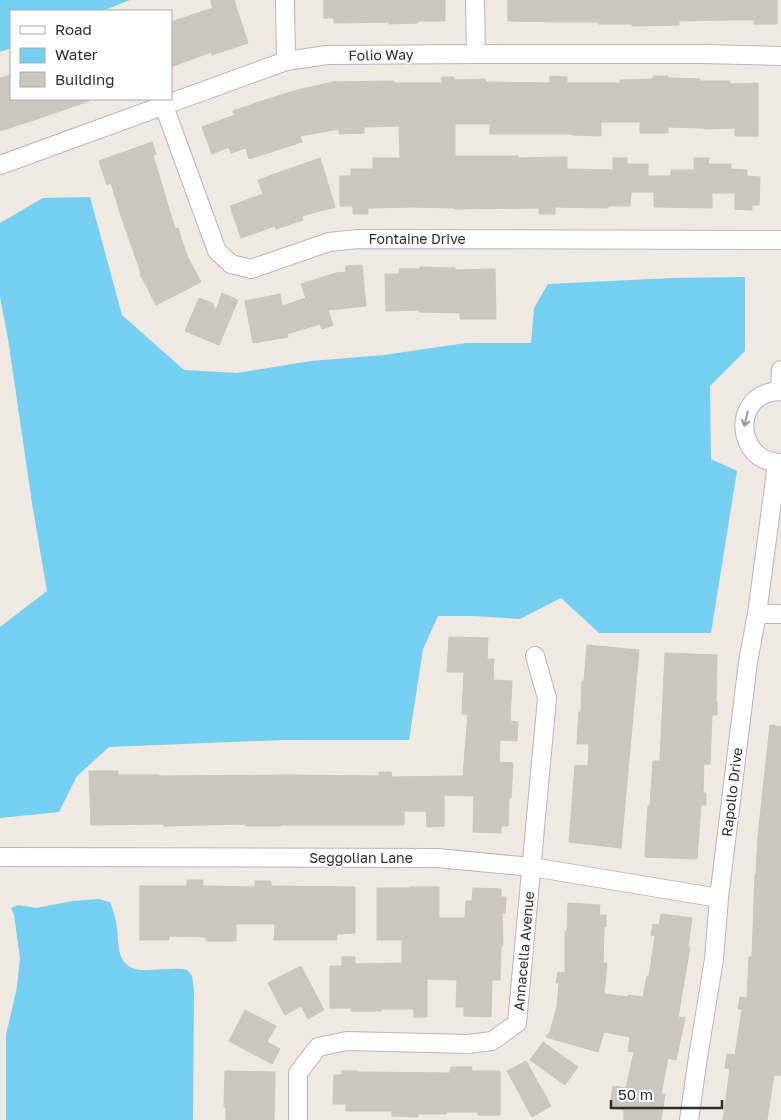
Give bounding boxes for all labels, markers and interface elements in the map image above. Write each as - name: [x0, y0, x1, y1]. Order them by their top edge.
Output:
- legend: [10, 10, 172, 100]
- text: Road: [55, 20, 92, 38]
- text: Water: [55, 45, 98, 63]
- street label: Folio Way: [348, 45, 414, 64]
- text: Building: [55, 70, 115, 88]
- street label: Fontaine Drive: [368, 230, 466, 247]
- one-way arrow: [741, 411, 751, 427]
- street label: Rapollo Drive: [718, 746, 745, 837]
- street label: Seggolian Lane: [309, 849, 413, 866]
- street label: Annacella Avenue: [510, 890, 537, 1012]
- scale bar: [611, 1078, 722, 1110]
- text: 50 m: [618, 1085, 653, 1103]

